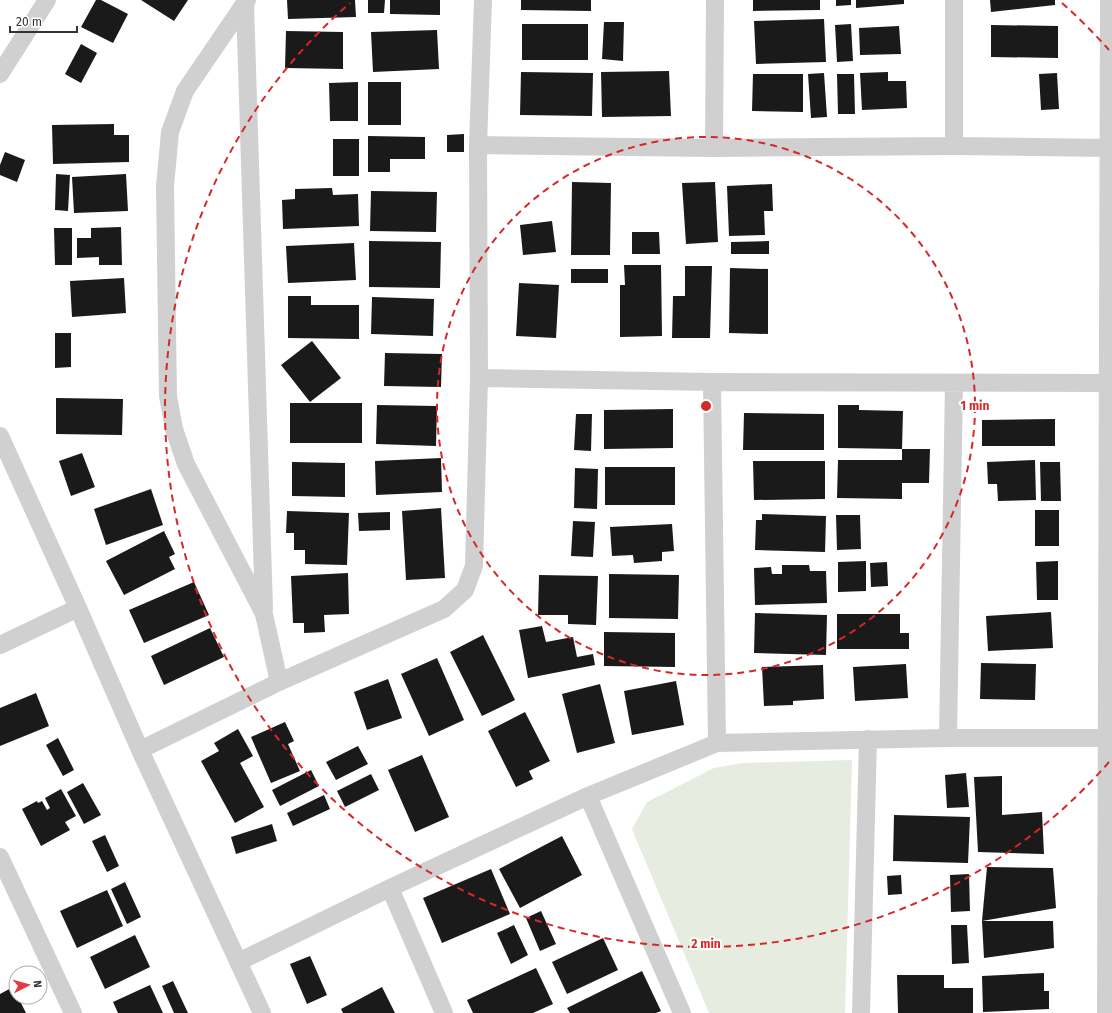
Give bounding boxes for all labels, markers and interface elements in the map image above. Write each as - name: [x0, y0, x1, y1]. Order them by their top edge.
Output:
- scale bar: [10, 8, 77, 34]
- text: 20 m: [16, 15, 42, 29]
- centre of rings: [699, 399, 713, 413]
- text: 1 min: [961, 399, 989, 413]
- text: 2 min: [691, 937, 721, 951]
- north arrow: [8, 965, 48, 1005]
- text: N: [31, 980, 44, 988]

